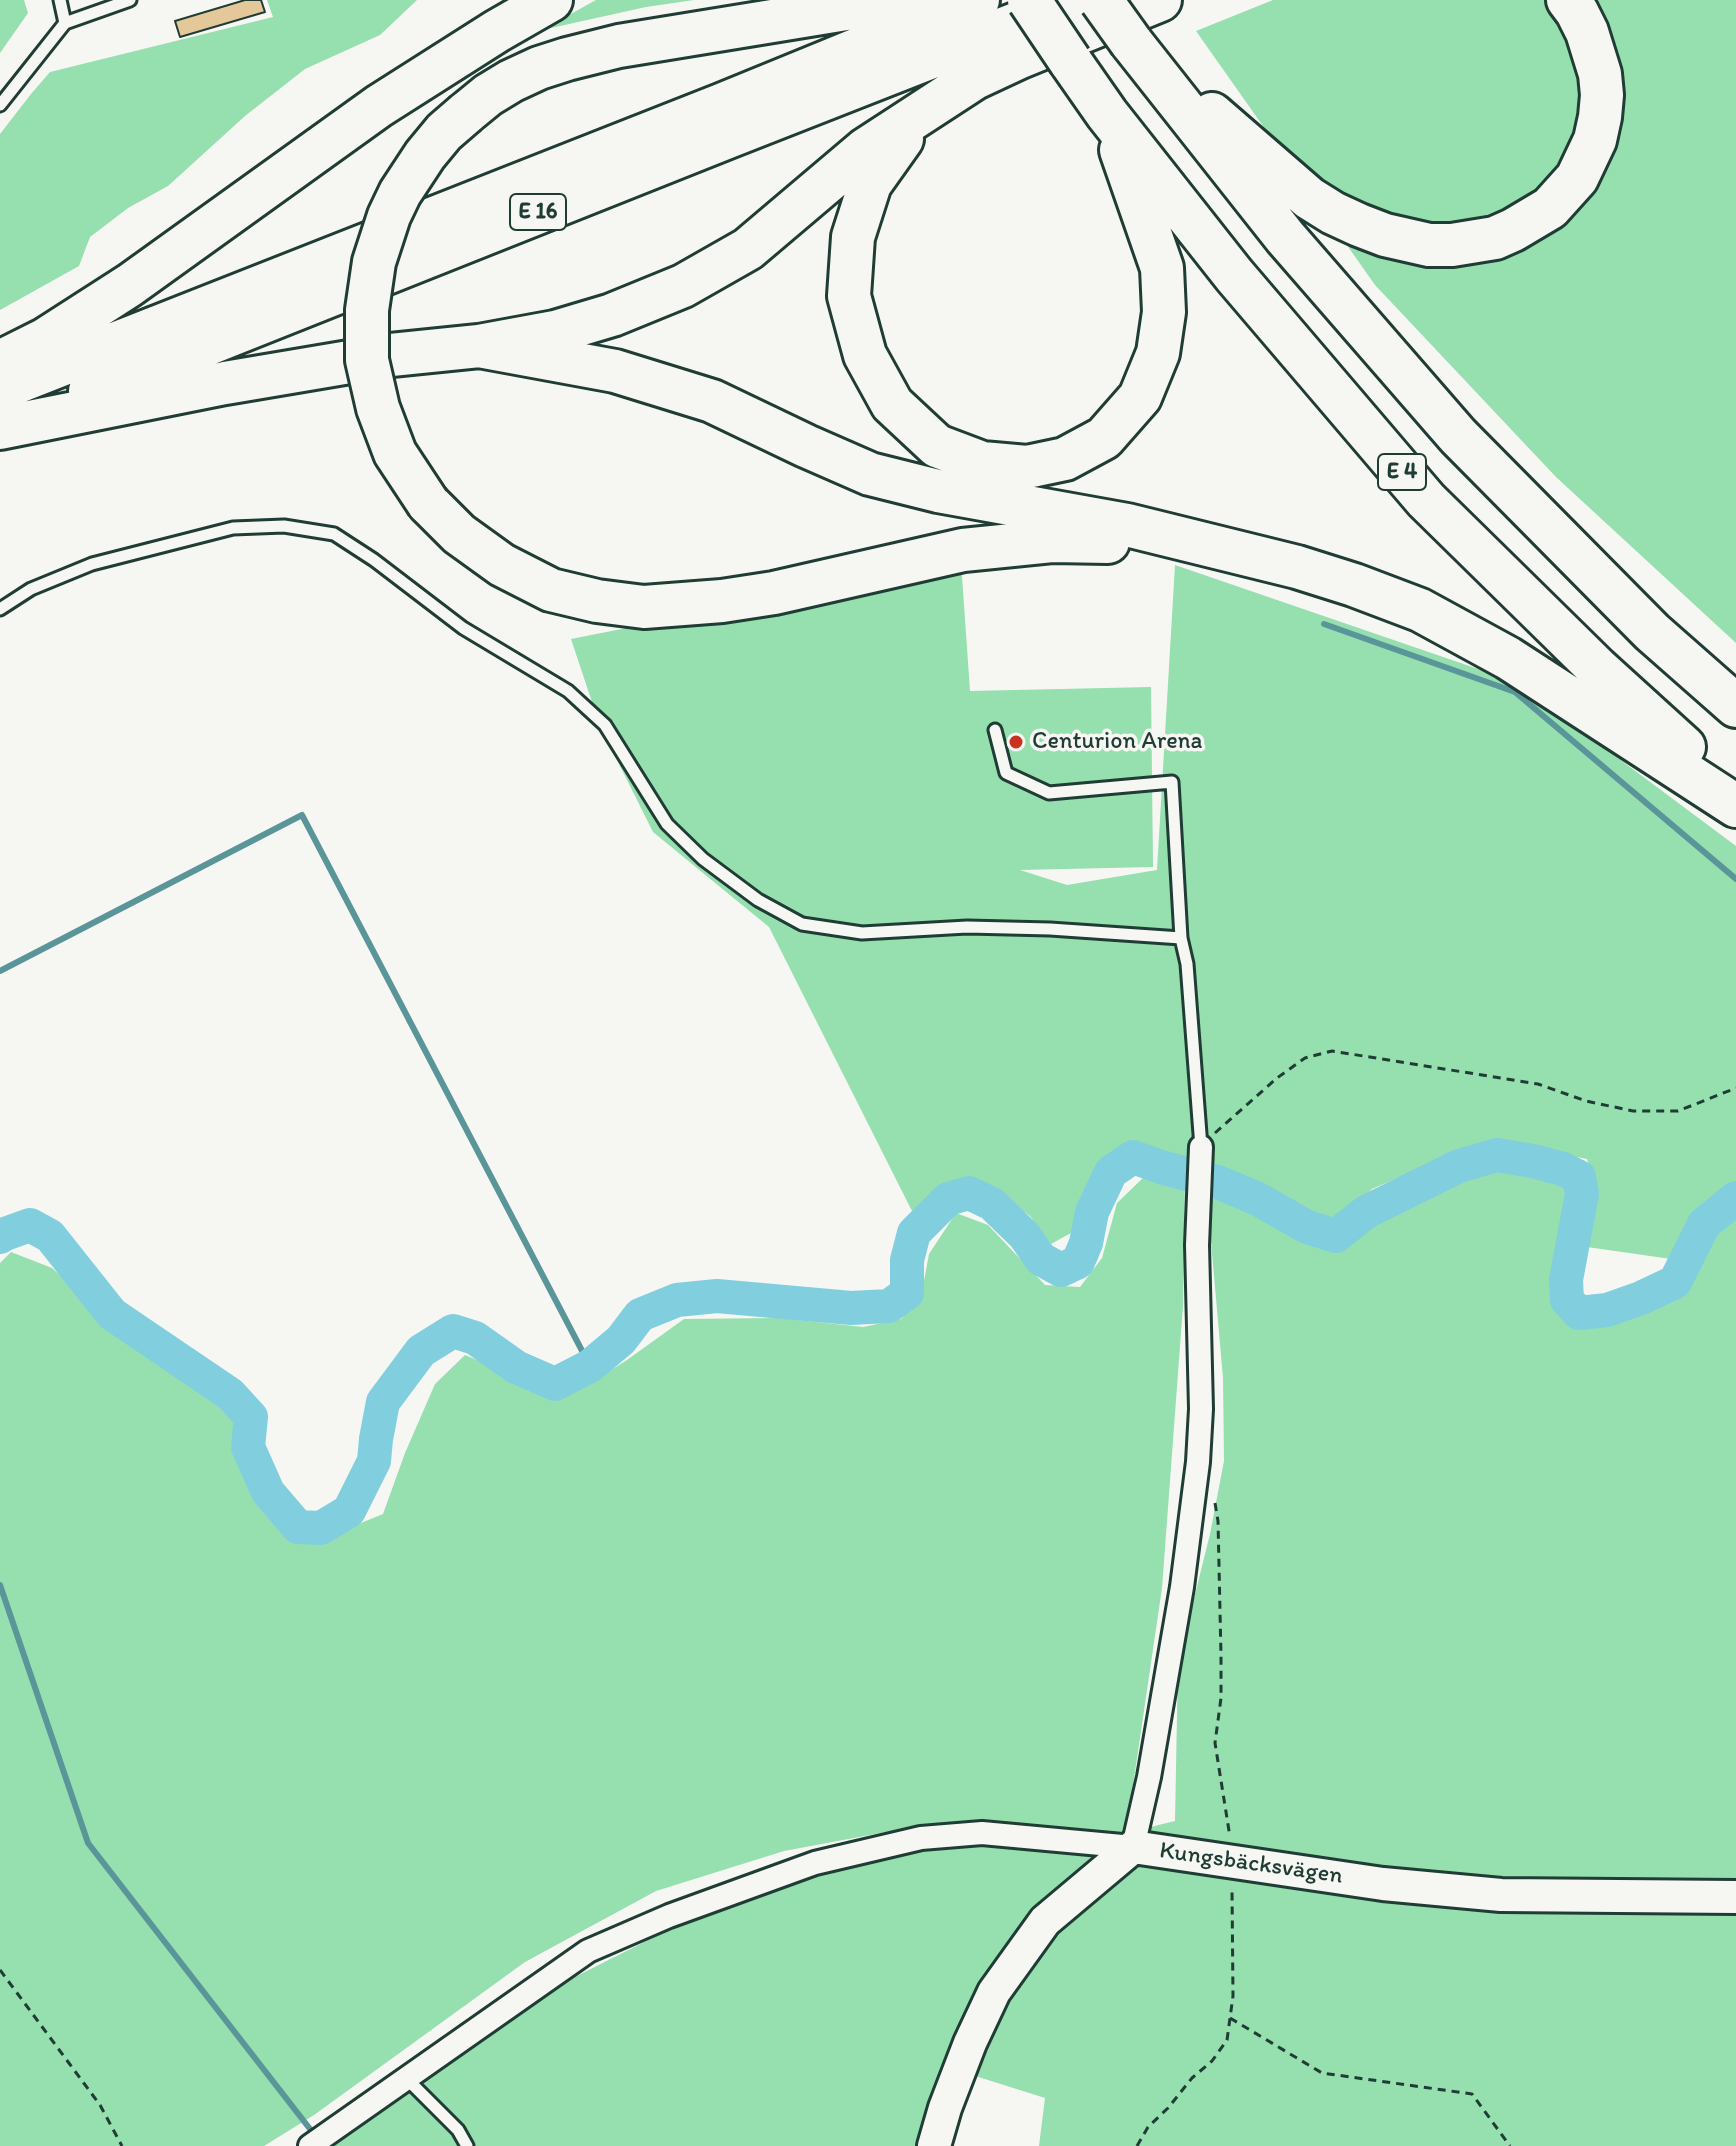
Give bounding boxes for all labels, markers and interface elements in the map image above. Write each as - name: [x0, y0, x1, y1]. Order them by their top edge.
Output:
- road number: E 16: [510, 194, 566, 230]
- road number: E 4: [1378, 454, 1426, 490]
- place label: Centurion Arena: [1032, 728, 1202, 756]
- marker: Centurion Arena: [1007, 733, 1025, 751]
- street label: Kungsbäcksvägen: [1158, 1837, 1344, 1891]

